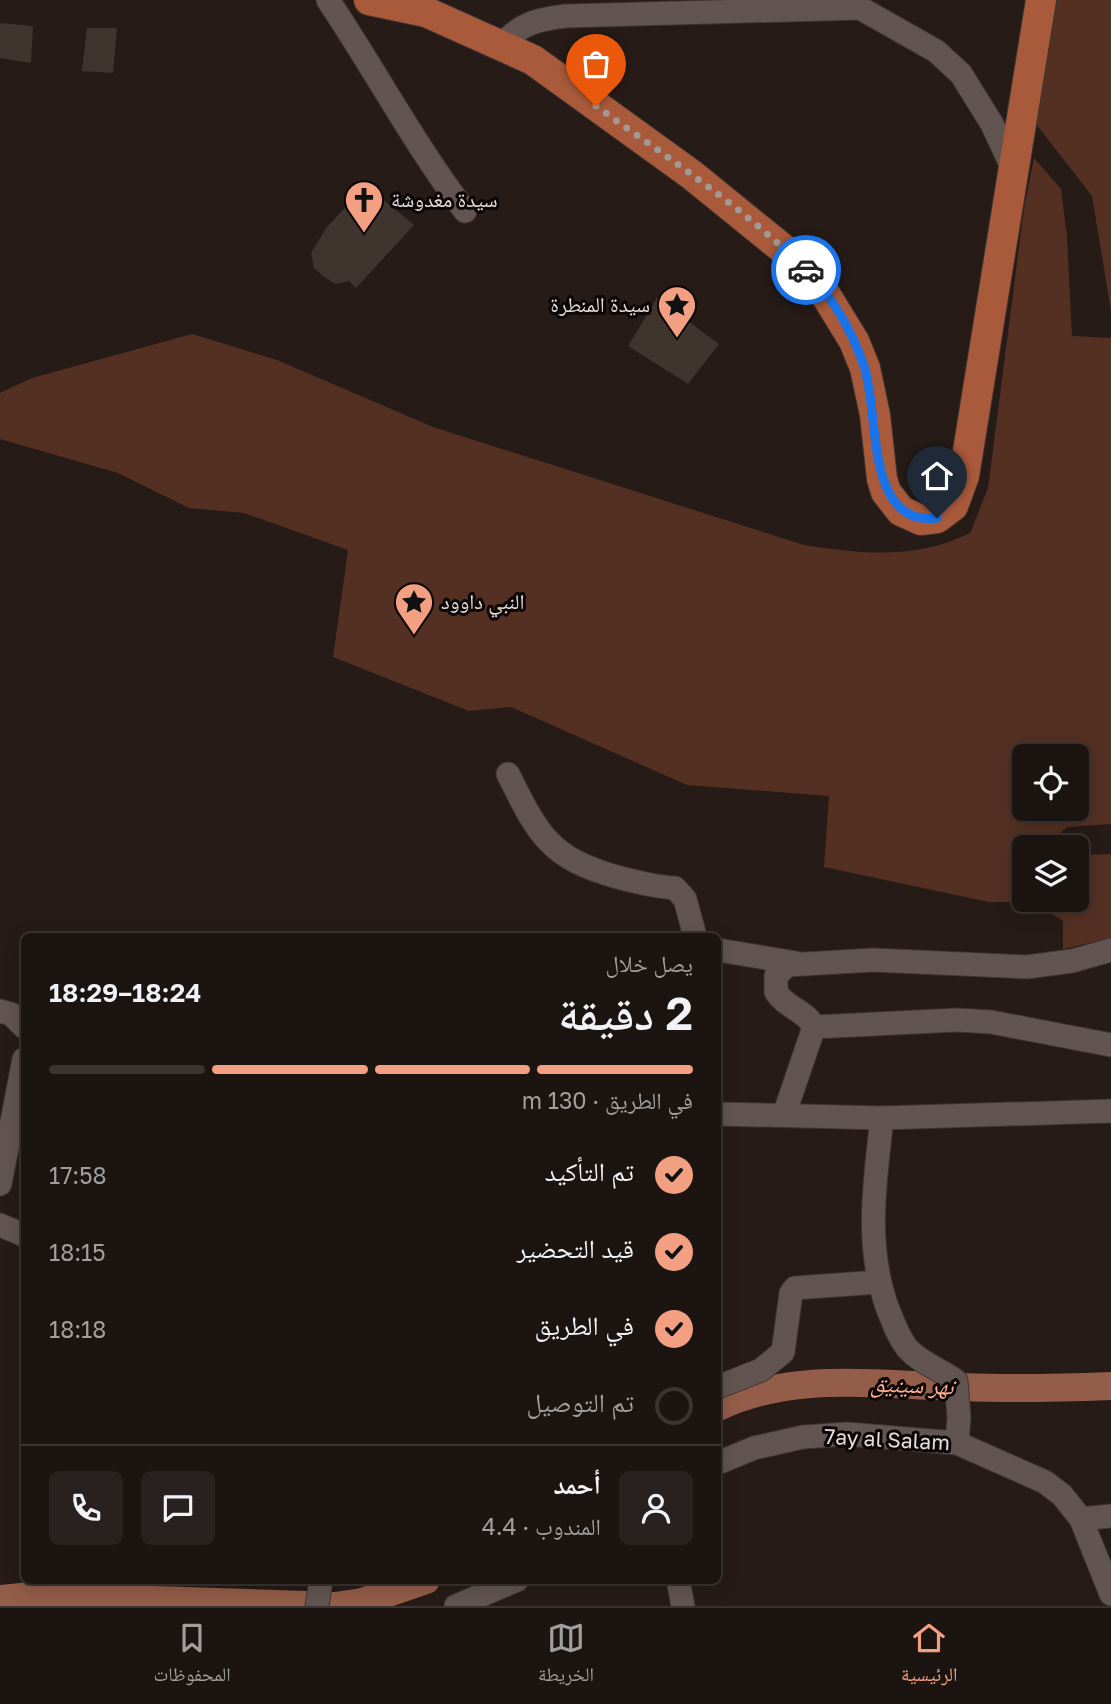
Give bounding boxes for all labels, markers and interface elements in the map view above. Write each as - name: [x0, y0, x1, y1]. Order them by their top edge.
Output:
- pin: [566, 34, 626, 106]
- icon: bag: [577, 45, 615, 83]
- church icon: سيدة مغدوشة: [343, 179, 385, 234]
- place label: سيدة مغدوشة: [391, 186, 498, 212]
- courier: [771, 235, 841, 305]
- icon: car: [787, 251, 825, 289]
- place icon: سيدة المنطرة: [656, 284, 698, 339]
- place label: سيدة المنطرة: [550, 291, 650, 317]
- pin: [907, 446, 967, 518]
- icon: home: [918, 457, 956, 495]
- place icon: النبي داوود: [393, 581, 435, 636]
- place label: النبي داوود: [441, 588, 524, 618]
- map controls: [1012, 744, 1089, 912]
- button: locate: [1012, 744, 1089, 821]
- button: layers: [1012, 835, 1089, 912]
- text: يصل خلال: [606, 949, 693, 977]
- text: 18:24–18:29: [49, 977, 202, 1008]
- text: 2 دقيقة: [558, 985, 693, 1040]
- text: في الطريق · 130 m: [522, 1086, 693, 1114]
- text: تم التأكيد: [545, 1156, 634, 1187]
- icon: check: [655, 1156, 693, 1194]
- text: 17:58: [49, 1161, 107, 1189]
- text: قيد التحضير: [516, 1233, 634, 1264]
- icon: check: [655, 1233, 693, 1271]
- text: 18:15: [49, 1238, 106, 1266]
- text: في الطريق: [535, 1310, 634, 1341]
- icon: check: [655, 1310, 693, 1348]
- text: 18:18: [49, 1315, 106, 1343]
- water label: نهر سينيق: [870, 1369, 957, 1402]
- text: تم التوصيل: [526, 1387, 634, 1418]
- street label: 7ay al Salam: [824, 1423, 951, 1455]
- text: أحمد: [553, 1469, 601, 1500]
- button: phone: [49, 1471, 123, 1545]
- button: chat: [141, 1471, 215, 1545]
- button: person: [619, 1471, 693, 1545]
- text: المندوب · 4.4: [482, 1512, 601, 1540]
- tab: المحفوظات: [154, 1619, 231, 1693]
- tab: الخريطة: [538, 1619, 594, 1693]
- tab: الرئيسية: [901, 1619, 957, 1693]

